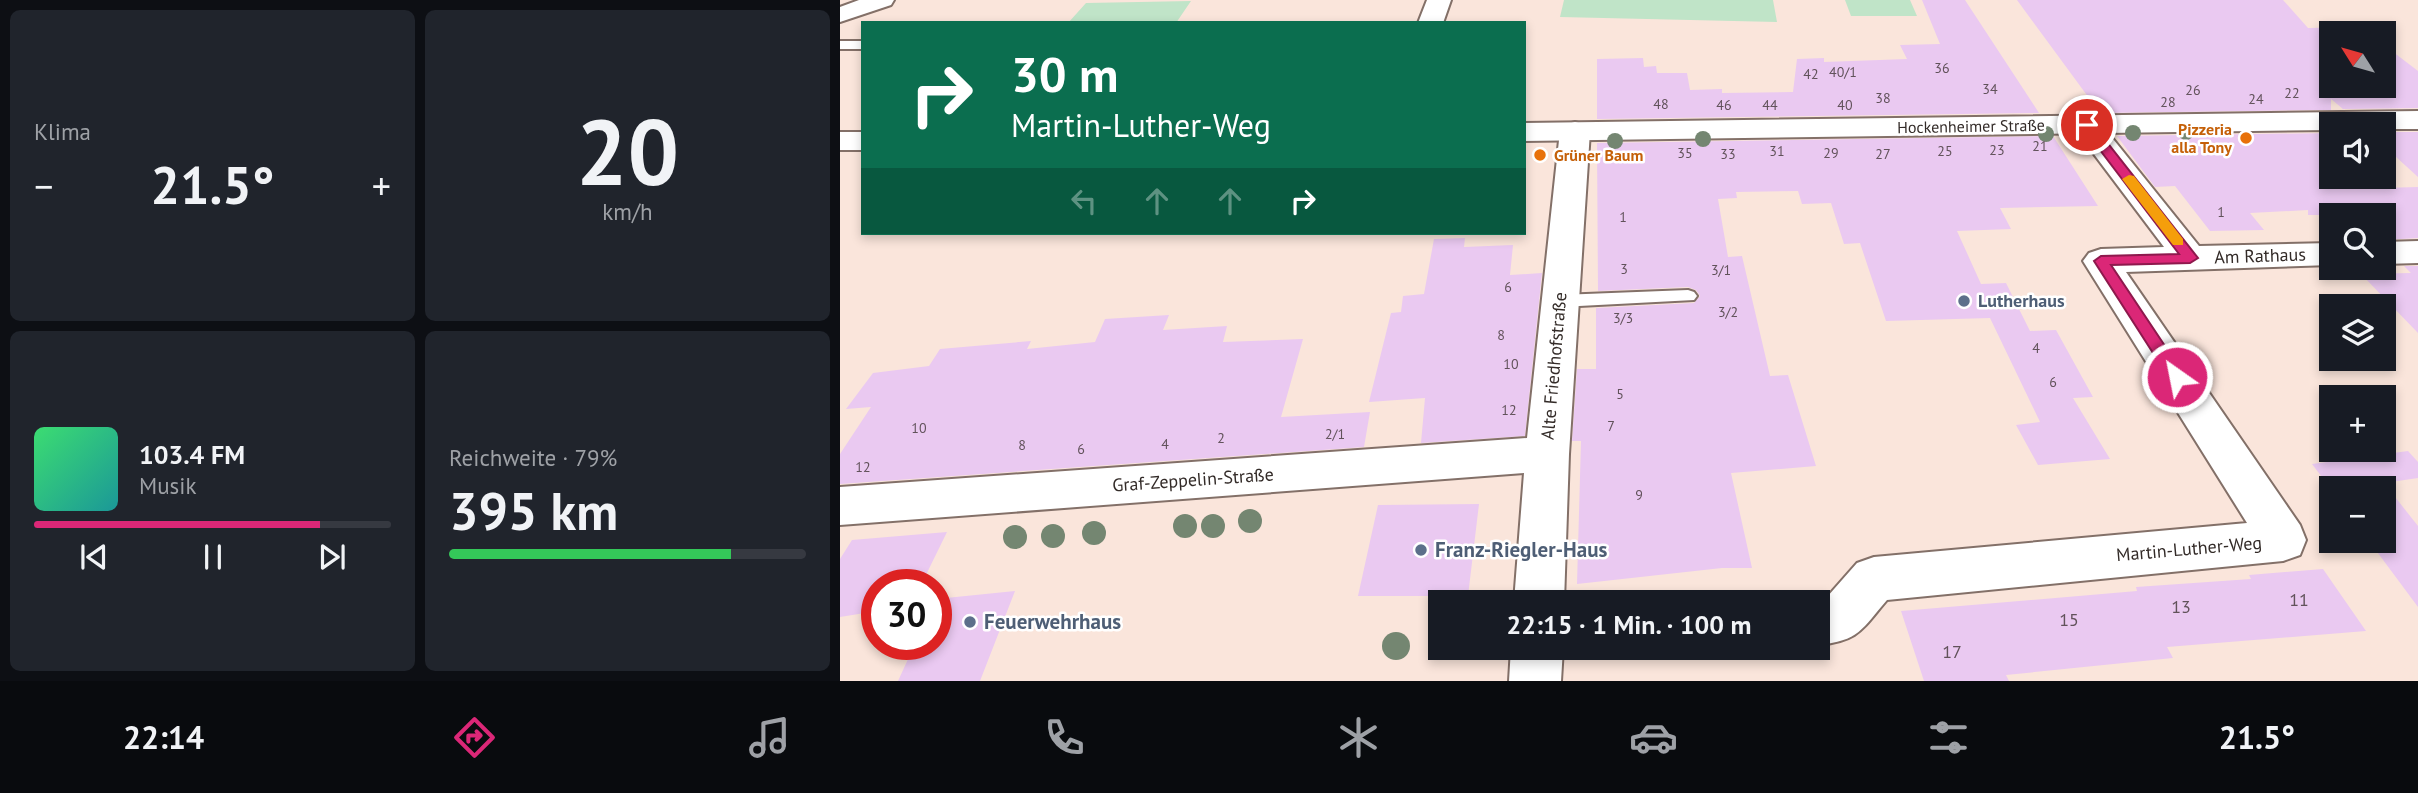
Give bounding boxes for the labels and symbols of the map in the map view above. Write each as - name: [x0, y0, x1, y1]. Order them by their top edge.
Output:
- north arrow: [2319, 21, 2396, 98]
- house number: 36: [1934, 59, 1950, 77]
- house number: 40/1: [1829, 63, 1857, 81]
- house number: 42: [1803, 65, 1819, 83]
- house number: 34: [1982, 80, 1998, 98]
- house number: 26: [2185, 81, 2201, 99]
- house number: 22: [2284, 84, 2300, 102]
- house number: 38: [1875, 89, 1891, 107]
- house number: 24: [2248, 90, 2264, 108]
- house number: 28: [2160, 93, 2176, 111]
- house number: 48: [1653, 95, 1669, 113]
- pin: [2057, 95, 2117, 155]
- house number: 46: [1716, 96, 1732, 114]
- house number: 44: [1762, 96, 1778, 114]
- house number: 40: [1837, 96, 1853, 114]
- street label: Hockenheimer Straße: [1897, 115, 2045, 137]
- place label: Pizzeria alla Tony: [2171, 119, 2232, 157]
- marker: Pizzeria alla Tony: [2238, 130, 2254, 146]
- house number: 21: [2032, 137, 2048, 155]
- house number: 23: [1989, 141, 2005, 159]
- house number: 31: [1769, 142, 1785, 160]
- house number: 25: [1937, 142, 1953, 160]
- house number: 35: [1677, 144, 1693, 162]
- house number: 29: [1823, 144, 1839, 162]
- place label: Grüner Baum: [1554, 145, 1643, 165]
- house number: 33: [1720, 145, 1736, 163]
- house number: 27: [1875, 145, 1891, 163]
- marker: Grüner Baum: [1532, 147, 1548, 163]
- house number: 1: [2217, 203, 2225, 221]
- house number: 1: [1619, 208, 1627, 226]
- street label: Am Rathaus: [2214, 242, 2306, 269]
- house number: 3: [1620, 260, 1628, 278]
- house number: 3/1: [1711, 261, 1731, 279]
- house number: 6: [1504, 278, 1512, 296]
- place label: Lutherhaus: [1978, 289, 2065, 312]
- street label: Alte Friedhofstraße: [1536, 291, 1571, 441]
- marker: Lutherhaus: [1956, 293, 1972, 309]
- house number: 3/2: [1718, 303, 1738, 321]
- house number: 3/3: [1613, 309, 1633, 327]
- house number: 8: [1497, 326, 1505, 344]
- house number: 4: [2032, 339, 2040, 357]
- position arrow: [2140, 340, 2214, 414]
- house number: 10: [1503, 355, 1519, 373]
- house number: 6: [2049, 373, 2057, 391]
- house number: 5: [1616, 385, 1624, 403]
- house number: 12: [1501, 401, 1517, 419]
- house number: 7: [1607, 417, 1615, 435]
- house number: 10: [911, 419, 927, 437]
- house number: 2/1: [1325, 425, 1345, 443]
- house number: 2: [1217, 429, 1225, 447]
- house number: 4: [1161, 435, 1169, 453]
- house number: 8: [1018, 436, 1026, 454]
- house number: 6: [1077, 440, 1085, 458]
- house number: 12: [855, 458, 871, 476]
- street label: Graf-Zeppelin-Straße: [1112, 462, 1274, 497]
- house number: 9: [1635, 486, 1643, 504]
- street label: Martin-Luther-Weg: [2115, 531, 2263, 566]
- place label: Franz-Riegler-Haus: [1435, 536, 1608, 563]
- marker: Franz-Riegler-Haus: [1413, 542, 1429, 558]
- speed limit sign: 30: [861, 569, 952, 660]
- house number: 11: [2289, 588, 2309, 611]
- house number: 13: [2171, 595, 2191, 618]
- place label: Feuerwehrhaus: [984, 608, 1121, 635]
- house number: 15: [2059, 608, 2079, 631]
- marker: Feuerwehrhaus: [962, 614, 978, 630]
- house number: 17: [1942, 640, 1962, 663]

